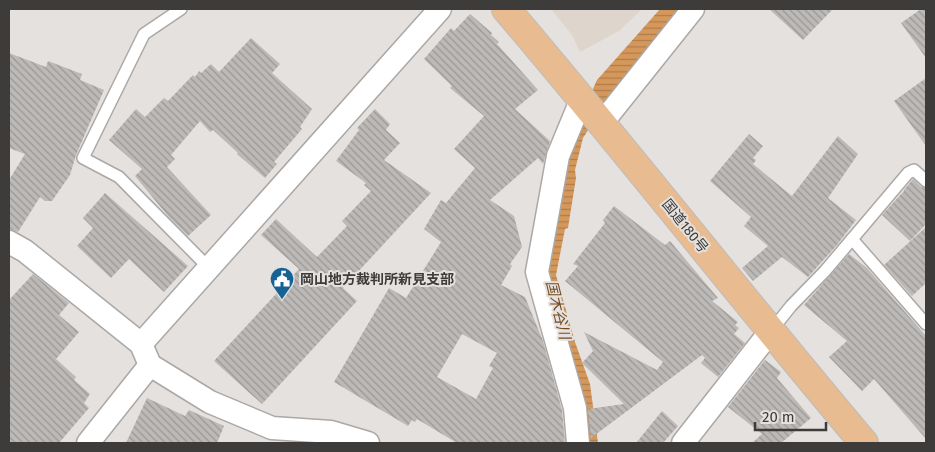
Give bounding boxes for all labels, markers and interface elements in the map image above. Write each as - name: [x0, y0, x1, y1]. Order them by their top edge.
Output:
- street label: 国道180号: [658, 196, 712, 256]
- public building icon: 岡山地方裁判所新見支部: [269, 266, 295, 300]
- place label: 岡山地方裁判所新見支部: [300, 271, 454, 288]
- water label: 国木谷川: [542, 279, 574, 343]
- scale bar: [755, 400, 826, 432]
- text: 20 m: [762, 408, 795, 426]

